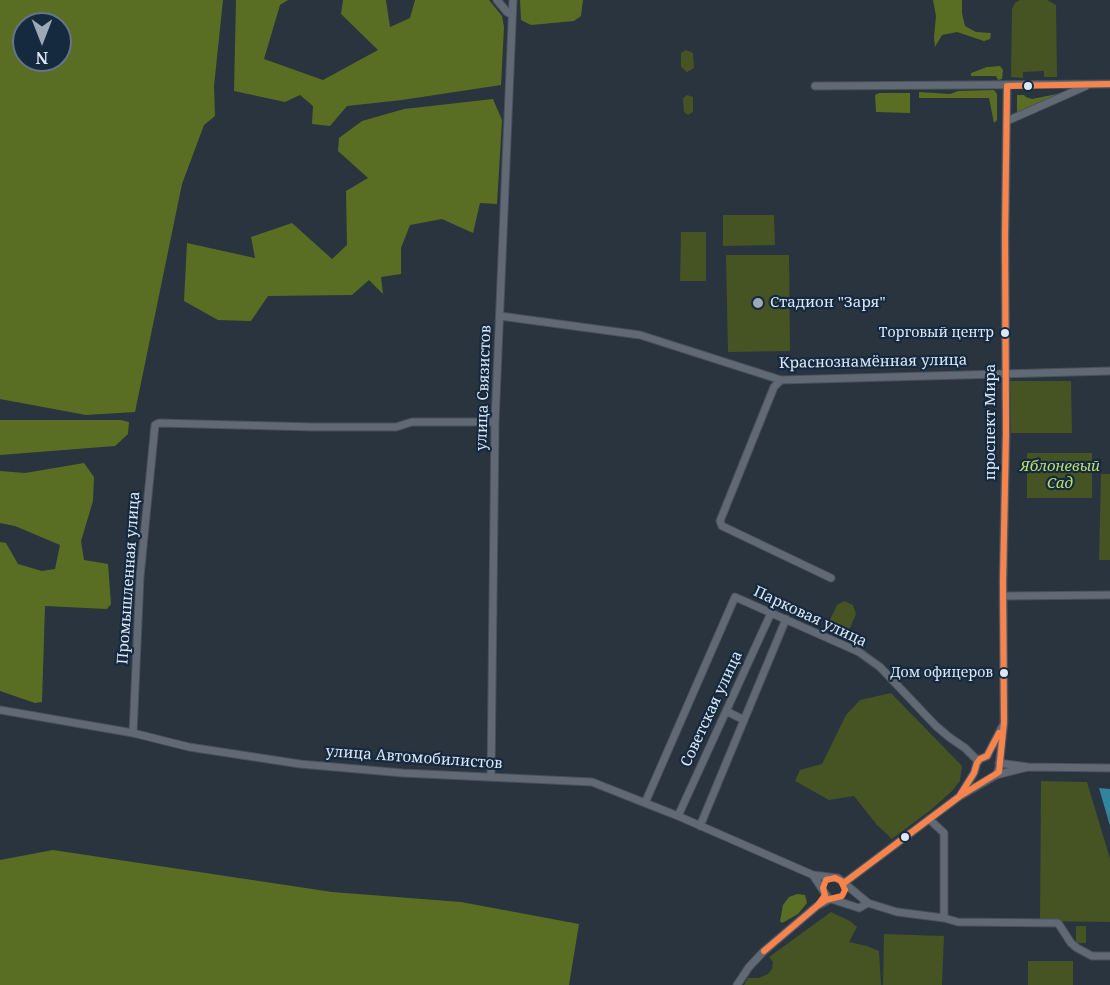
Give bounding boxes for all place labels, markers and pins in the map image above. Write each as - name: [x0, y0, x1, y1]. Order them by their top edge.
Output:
- unlabelled marker: [1022, 80, 1034, 92]
- place label: Стадион "Заря": [770, 294, 885, 312]
- marker: Стадион "Заря": [751, 296, 765, 310]
- place label: Торговый центр: [879, 325, 994, 341]
- marker: Торговый центр: [999, 327, 1011, 339]
- place label: Дом офицеров: [890, 665, 993, 681]
- marker: Дом офицеров: [998, 667, 1010, 679]
- unlabelled marker: [899, 831, 911, 843]

